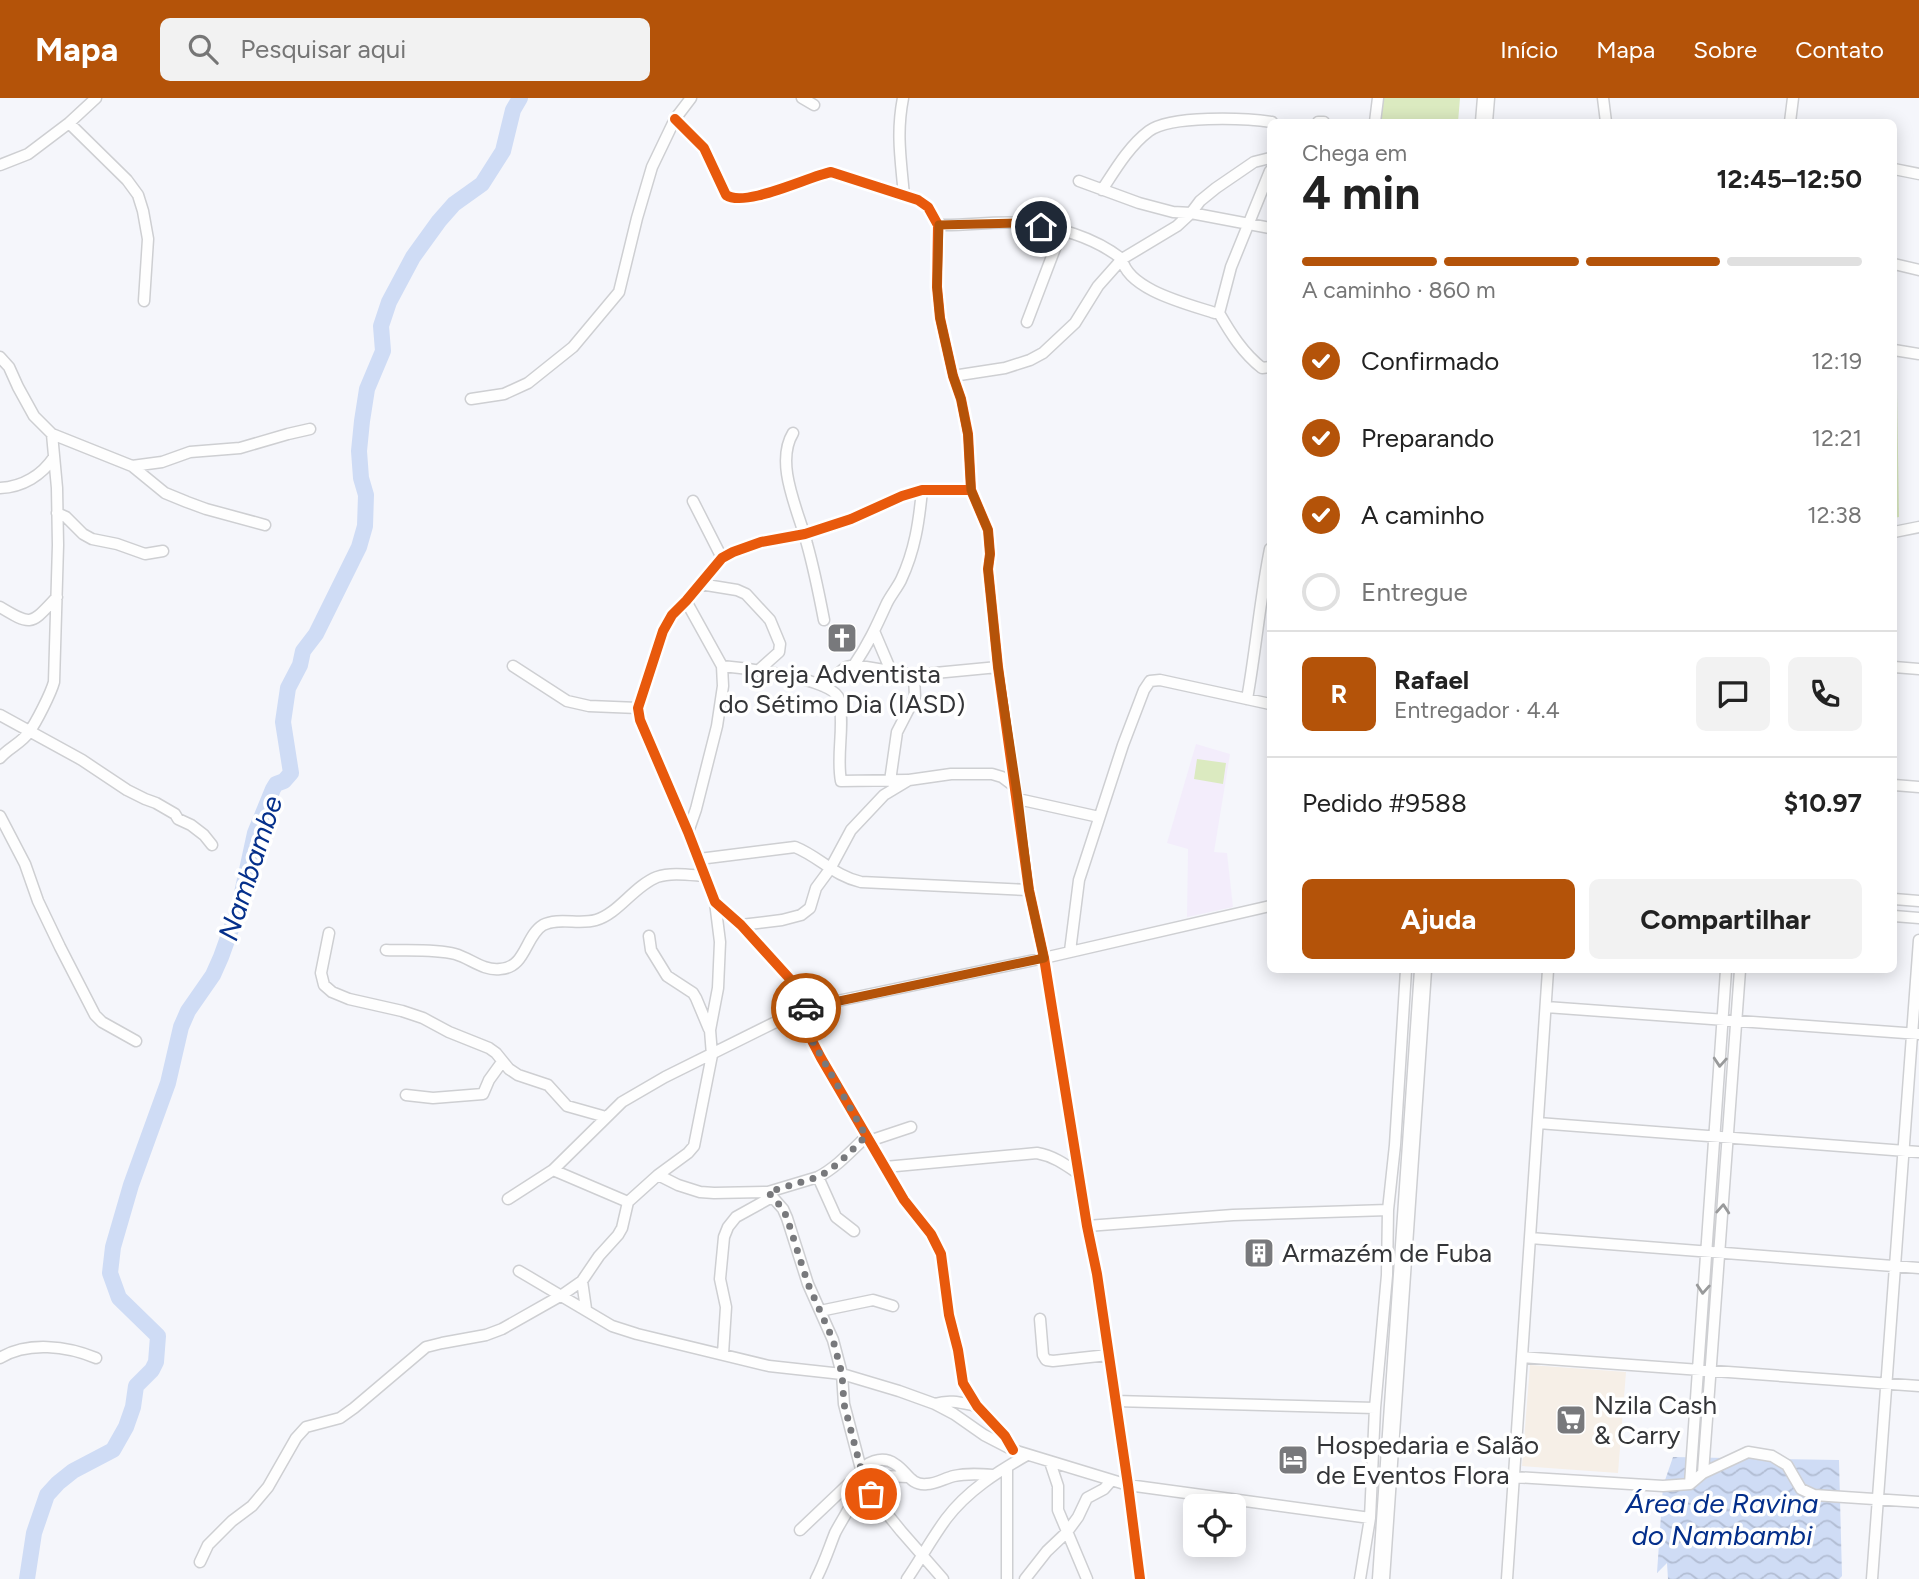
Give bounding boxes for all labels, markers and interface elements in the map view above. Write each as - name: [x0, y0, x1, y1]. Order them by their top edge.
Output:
- search box: [160, 18, 650, 81]
- text: Mapa: [35, 30, 118, 69]
- icon: search: [184, 30, 222, 68]
- text: Pesquisar aqui: [240, 33, 406, 65]
- text: Início: [1500, 35, 1558, 64]
- text: Mapa: [1596, 35, 1655, 64]
- text: Sobre: [1693, 35, 1757, 64]
- text: Contato: [1795, 35, 1884, 64]
- text: Chega em: [1302, 139, 1407, 167]
- text: 12:45–12:50: [1716, 163, 1862, 195]
- text: 4 min: [1302, 165, 1420, 221]
- pin: [1011, 197, 1071, 257]
- icon: home: [1022, 208, 1060, 246]
- text: A caminho · 860 m: [1302, 276, 1496, 304]
- icon: check: [1302, 342, 1340, 380]
- text: Confirmado: [1361, 345, 1499, 377]
- text: 12:19: [1811, 347, 1862, 375]
- icon: check: [1302, 419, 1340, 457]
- text: Preparando: [1361, 422, 1494, 454]
- text: 12:21: [1811, 424, 1862, 452]
- icon: check: [1302, 496, 1340, 534]
- text: A caminho: [1361, 499, 1485, 531]
- text: 12:38: [1807, 501, 1862, 529]
- text: Entregue: [1361, 576, 1468, 608]
- church icon: Igreja Adventista do Sétimo Dia (IASD): [825, 621, 859, 655]
- button: chat: [1696, 657, 1770, 731]
- button: phone: [1788, 657, 1862, 731]
- place label: Igreja Adventista do Sétimo Dia (IASD): [719, 658, 965, 720]
- text: Rafael: [1394, 664, 1469, 696]
- text: R: [1331, 678, 1347, 710]
- text: Entregador · 4.4: [1394, 696, 1560, 724]
- text: Pedido #9588: [1302, 787, 1467, 819]
- text: $10.97: [1784, 787, 1862, 819]
- water label: Nambambe: [211, 791, 289, 945]
- button: Ajuda: [1302, 879, 1575, 959]
- button: Compartilhar: [1589, 879, 1862, 959]
- courier: [771, 973, 841, 1043]
- icon: car: [787, 989, 825, 1027]
- one-way arrow: [1712, 1057, 1727, 1068]
- one-way arrow: [1715, 1204, 1730, 1215]
- building icon: Armazém de Fuba: [1242, 1236, 1276, 1270]
- place label: Armazém de Fuba: [1282, 1237, 1492, 1269]
- one-way arrow: [1696, 1284, 1711, 1295]
- place label: Nzila Cash & Carry: [1594, 1389, 1717, 1451]
- supermarket icon: Nzila Cash & Carry: [1554, 1403, 1588, 1437]
- place label: Hospedaria e Salão de Eventos Flora: [1316, 1429, 1539, 1491]
- hotel icon: Hospedaria e Salão de Eventos Flora: [1276, 1443, 1310, 1477]
- pin: [841, 1464, 901, 1524]
- icon: bag: [852, 1475, 890, 1513]
- water label: Área de Ravina do Nambambi: [1624, 1486, 1819, 1552]
- map controls: [1183, 1494, 1246, 1557]
- button: locate: [1183, 1494, 1246, 1557]

